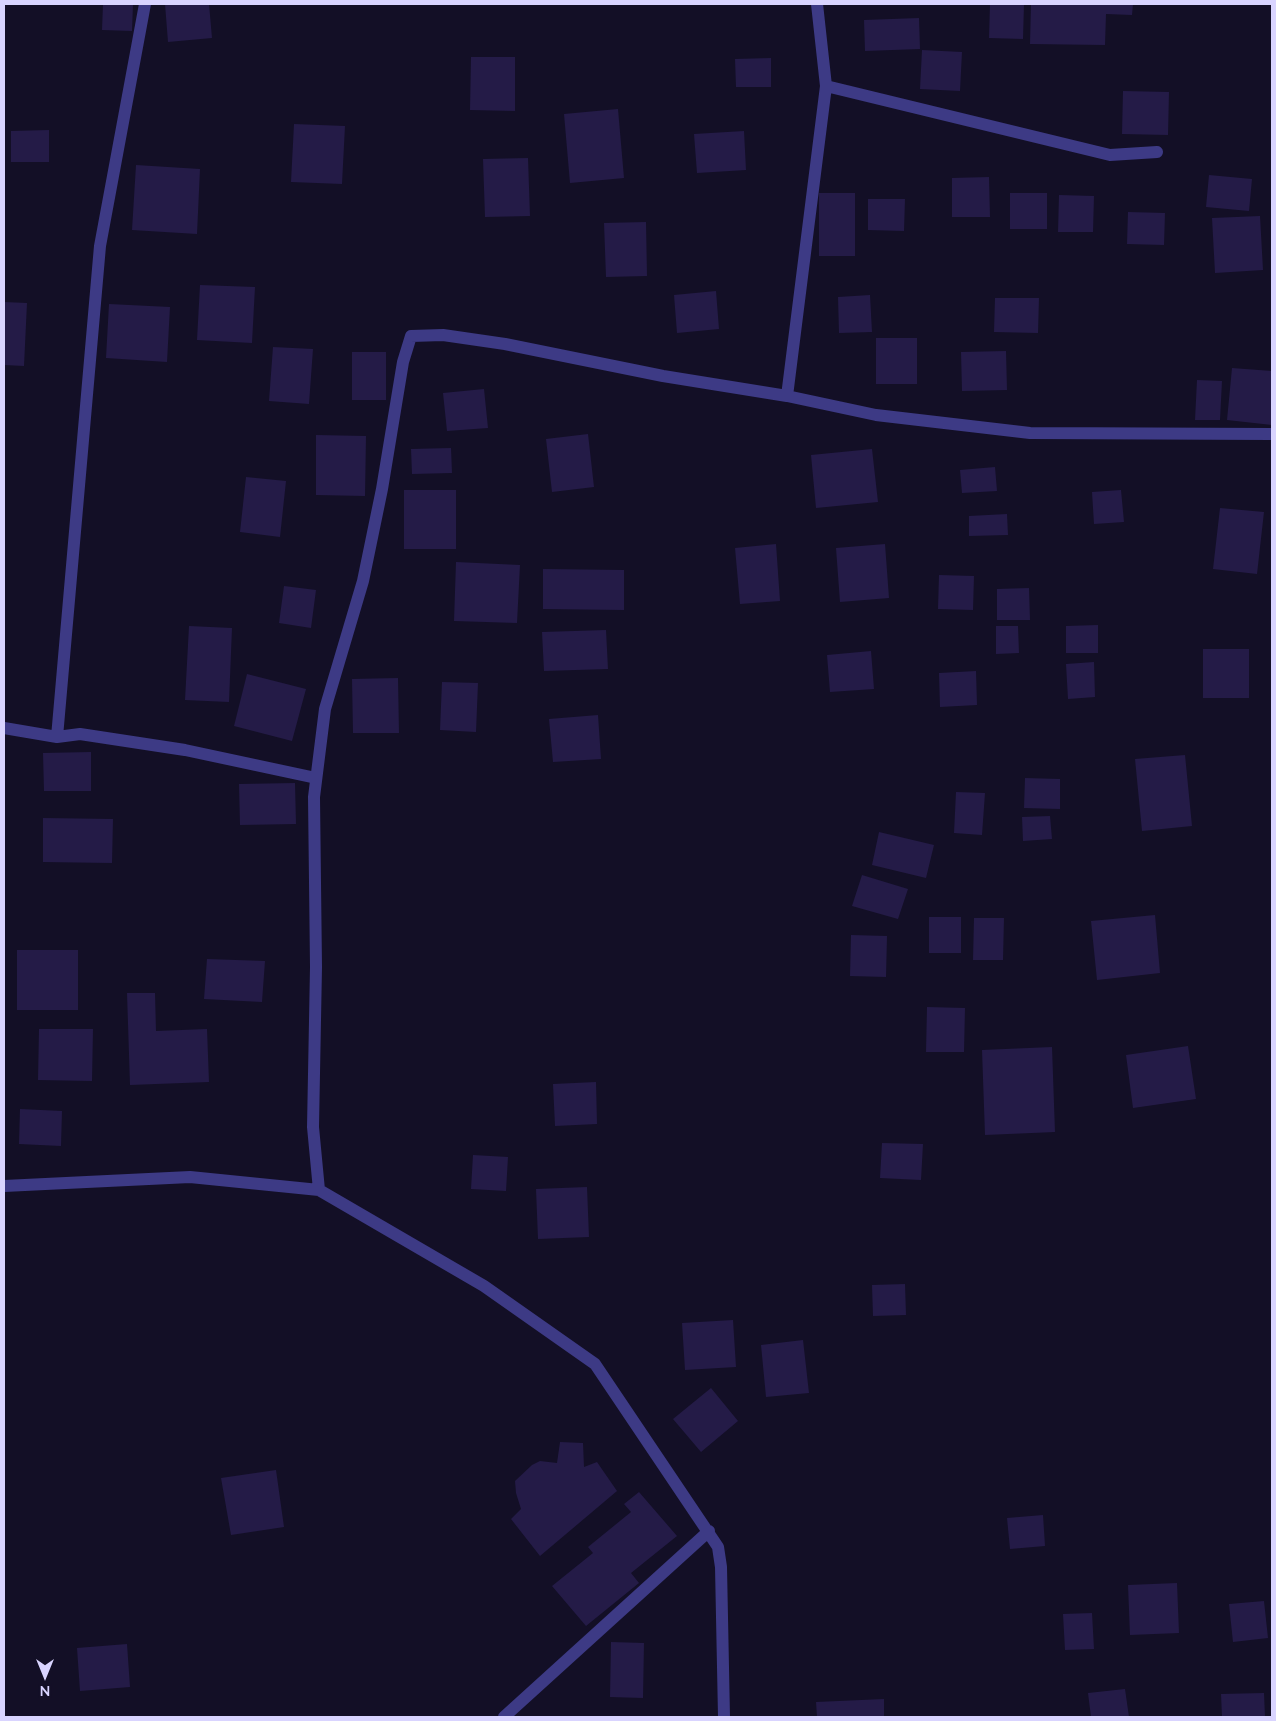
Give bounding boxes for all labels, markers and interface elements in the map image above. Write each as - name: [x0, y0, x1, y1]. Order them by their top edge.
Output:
- north arrow: [20, 1651, 70, 1701]
- text: N: [40, 1682, 50, 1700]

